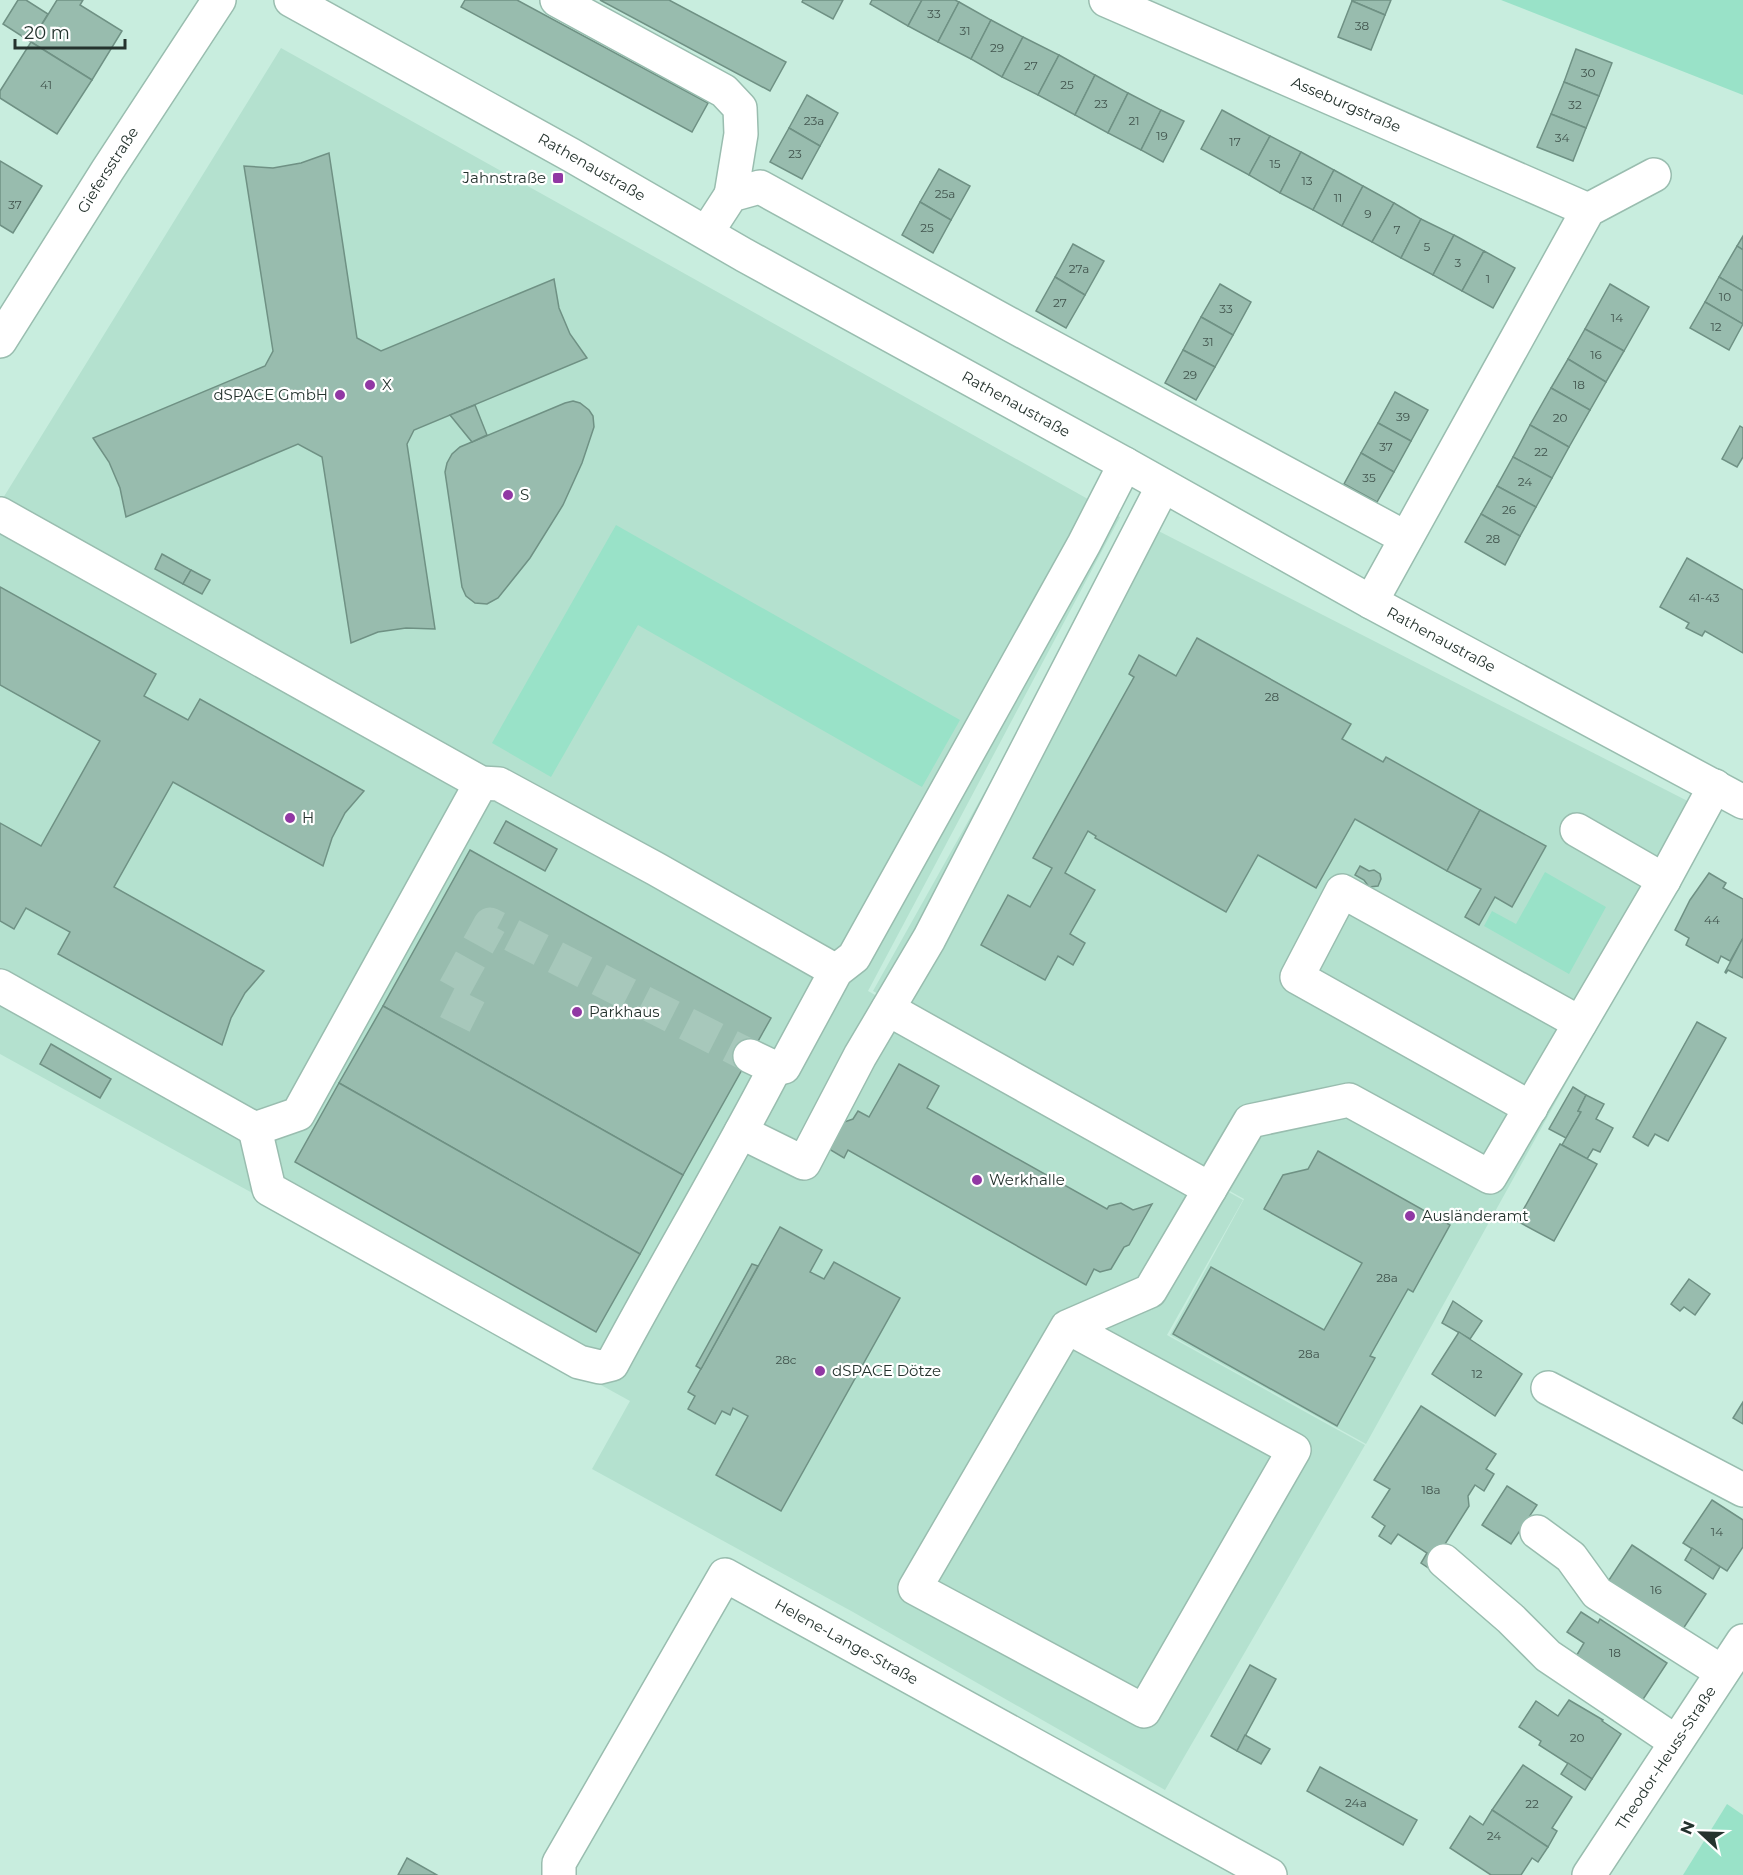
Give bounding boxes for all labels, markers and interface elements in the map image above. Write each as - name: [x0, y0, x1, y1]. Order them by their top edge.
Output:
- house number: 33: [927, 6, 941, 21]
- scale bar: [15, 12, 124, 50]
- house number: 38: [1355, 18, 1370, 33]
- text: 20 m: [24, 22, 70, 44]
- house number: 31: [959, 23, 971, 38]
- house number: 29: [990, 40, 1004, 55]
- house number: 27: [1024, 58, 1038, 73]
- house number: 30: [1581, 65, 1595, 80]
- street label: Asseburgstraße: [1289, 72, 1404, 136]
- house number: 41: [40, 77, 52, 92]
- house number: 25: [1060, 77, 1074, 92]
- house number: 23: [1094, 96, 1108, 111]
- house number: 32: [1568, 97, 1582, 112]
- house number: 23a: [804, 113, 824, 128]
- house number: 21: [1128, 113, 1140, 128]
- street label: Giefersstraße: [73, 123, 142, 217]
- house number: 19: [1156, 128, 1168, 143]
- street label: Rathenaustraße: [535, 129, 649, 205]
- house number: 34: [1555, 130, 1569, 145]
- house number: 17: [1229, 134, 1241, 149]
- house number: 23: [788, 146, 802, 161]
- house number: 15: [1269, 156, 1281, 171]
- place label: Jahnstraße: [462, 168, 546, 187]
- marker: Jahnstraße: [551, 171, 565, 185]
- house number: 13: [1301, 173, 1313, 188]
- house number: 25a: [935, 186, 955, 201]
- house number: 11: [1334, 190, 1342, 205]
- house number: 37: [8, 197, 22, 212]
- house number: 9: [1364, 206, 1372, 221]
- house number: 25: [920, 220, 934, 235]
- house number: 7: [1393, 222, 1401, 237]
- house number: 5: [1424, 239, 1431, 254]
- house number: 3: [1455, 255, 1462, 270]
- house number: 27a: [1069, 261, 1089, 276]
- house number: 1: [1486, 271, 1490, 286]
- house number: 10: [1719, 289, 1731, 304]
- house number: 27: [1053, 295, 1067, 310]
- house number: 33: [1219, 301, 1233, 316]
- house number: 14: [1611, 310, 1623, 325]
- house number: 12: [1710, 319, 1722, 334]
- house number: 31: [1202, 334, 1214, 349]
- house number: 16: [1590, 347, 1602, 362]
- street label: Rathenaustraße: [959, 366, 1074, 441]
- house number: 29: [1183, 367, 1197, 382]
- place label: X: [382, 375, 392, 394]
- house number: 18: [1573, 377, 1585, 392]
- marker: X: [363, 378, 377, 392]
- place label: dSPACE GmbH: [213, 385, 328, 404]
- marker: dSPACE GmbH: [333, 388, 347, 402]
- house number: 39: [1396, 409, 1410, 424]
- house number: 20: [1553, 410, 1567, 425]
- house number: 37: [1379, 439, 1393, 454]
- house number: 22: [1534, 444, 1548, 459]
- house number: 35: [1362, 470, 1376, 485]
- house number: 24: [1518, 474, 1532, 489]
- place label: S: [520, 485, 529, 504]
- marker: S: [501, 488, 515, 502]
- house number: 26: [1502, 502, 1516, 517]
- house number: 28: [1486, 531, 1501, 546]
- house number: 41-43: [1688, 590, 1720, 605]
- street label: Rathenaustraße: [1384, 602, 1499, 676]
- house number: 28: [1265, 689, 1280, 704]
- place label: H: [302, 808, 314, 827]
- marker: H: [283, 811, 297, 825]
- house number: 44: [1704, 912, 1720, 927]
- place label: Parkhaus: [589, 1002, 660, 1021]
- marker: Parkhaus: [570, 1005, 584, 1019]
- place label: Werkhalle: [989, 1170, 1065, 1189]
- marker: Werkhalle: [970, 1173, 984, 1187]
- place label: Ausländeramt: [1422, 1206, 1529, 1225]
- marker: Ausländeramt: [1403, 1209, 1417, 1223]
- house number: 28a: [1376, 1270, 1398, 1285]
- house number: 28a: [1298, 1346, 1320, 1361]
- house number: 28c: [775, 1352, 797, 1367]
- place label: dSPACE Dötze: [832, 1361, 941, 1380]
- marker: dSPACE Dötze: [813, 1364, 827, 1378]
- house number: 12: [1471, 1366, 1483, 1381]
- house number: 18a: [1421, 1482, 1441, 1497]
- house number: 14: [1711, 1524, 1723, 1539]
- house number: 16: [1650, 1582, 1662, 1597]
- street label: Helene-Lange-Straße: [772, 1594, 922, 1689]
- house number: 18: [1609, 1645, 1621, 1660]
- street label: Theodor-Heuss-Straße: [1611, 1682, 1720, 1833]
- house number: 20: [1570, 1730, 1584, 1745]
- house number: 24a: [1345, 1795, 1367, 1810]
- house number: 22: [1525, 1796, 1539, 1811]
- north arrow: [1671, 1803, 1731, 1863]
- text: N: [1676, 1818, 1699, 1837]
- house number: 24: [1487, 1828, 1501, 1843]

